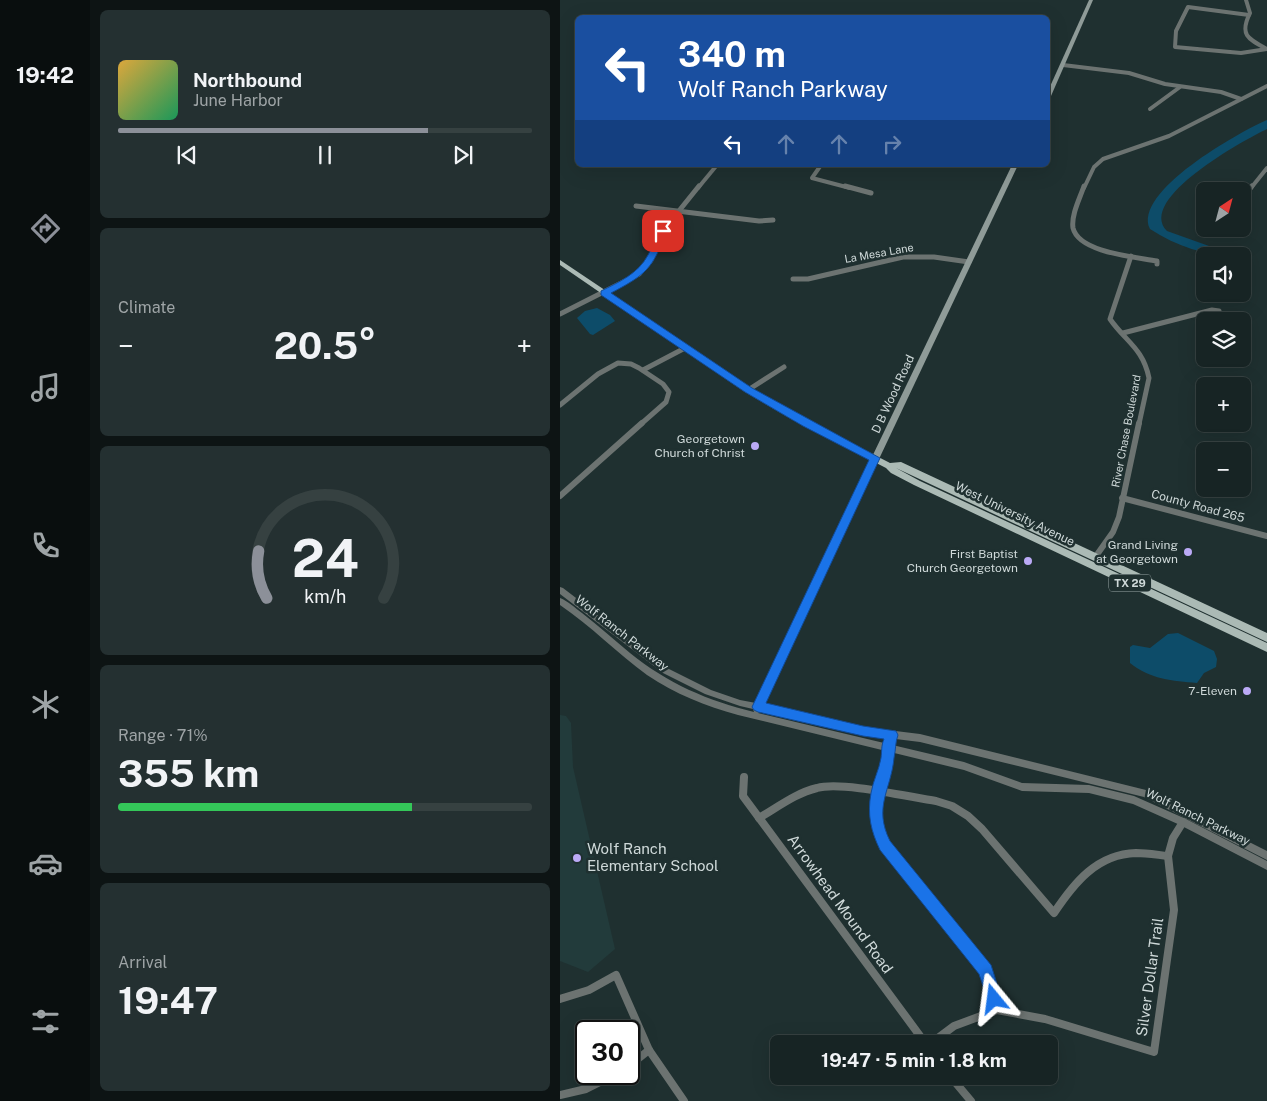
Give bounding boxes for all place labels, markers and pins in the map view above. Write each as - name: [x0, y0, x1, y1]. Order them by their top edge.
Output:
- pin: [642, 210, 684, 252]
- place label: Georgetown Church of Christ: [654, 432, 745, 460]
- marker: Georgetown Church of Christ: [749, 440, 761, 452]
- place label: Grand Living at Georgetown: [1096, 538, 1178, 566]
- marker: Grand Living at Georgetown: [1182, 546, 1194, 558]
- place label: First Baptist Church Georgetown: [907, 547, 1018, 575]
- marker: First Baptist Church Georgetown: [1022, 555, 1034, 567]
- place label: 7-Eleven: [1188, 684, 1237, 698]
- marker: 7-Eleven: [1241, 685, 1253, 697]
- place label: Wolf Ranch Elementary School: [587, 840, 719, 874]
- marker: Wolf Ranch Elementary School: [571, 852, 583, 864]

